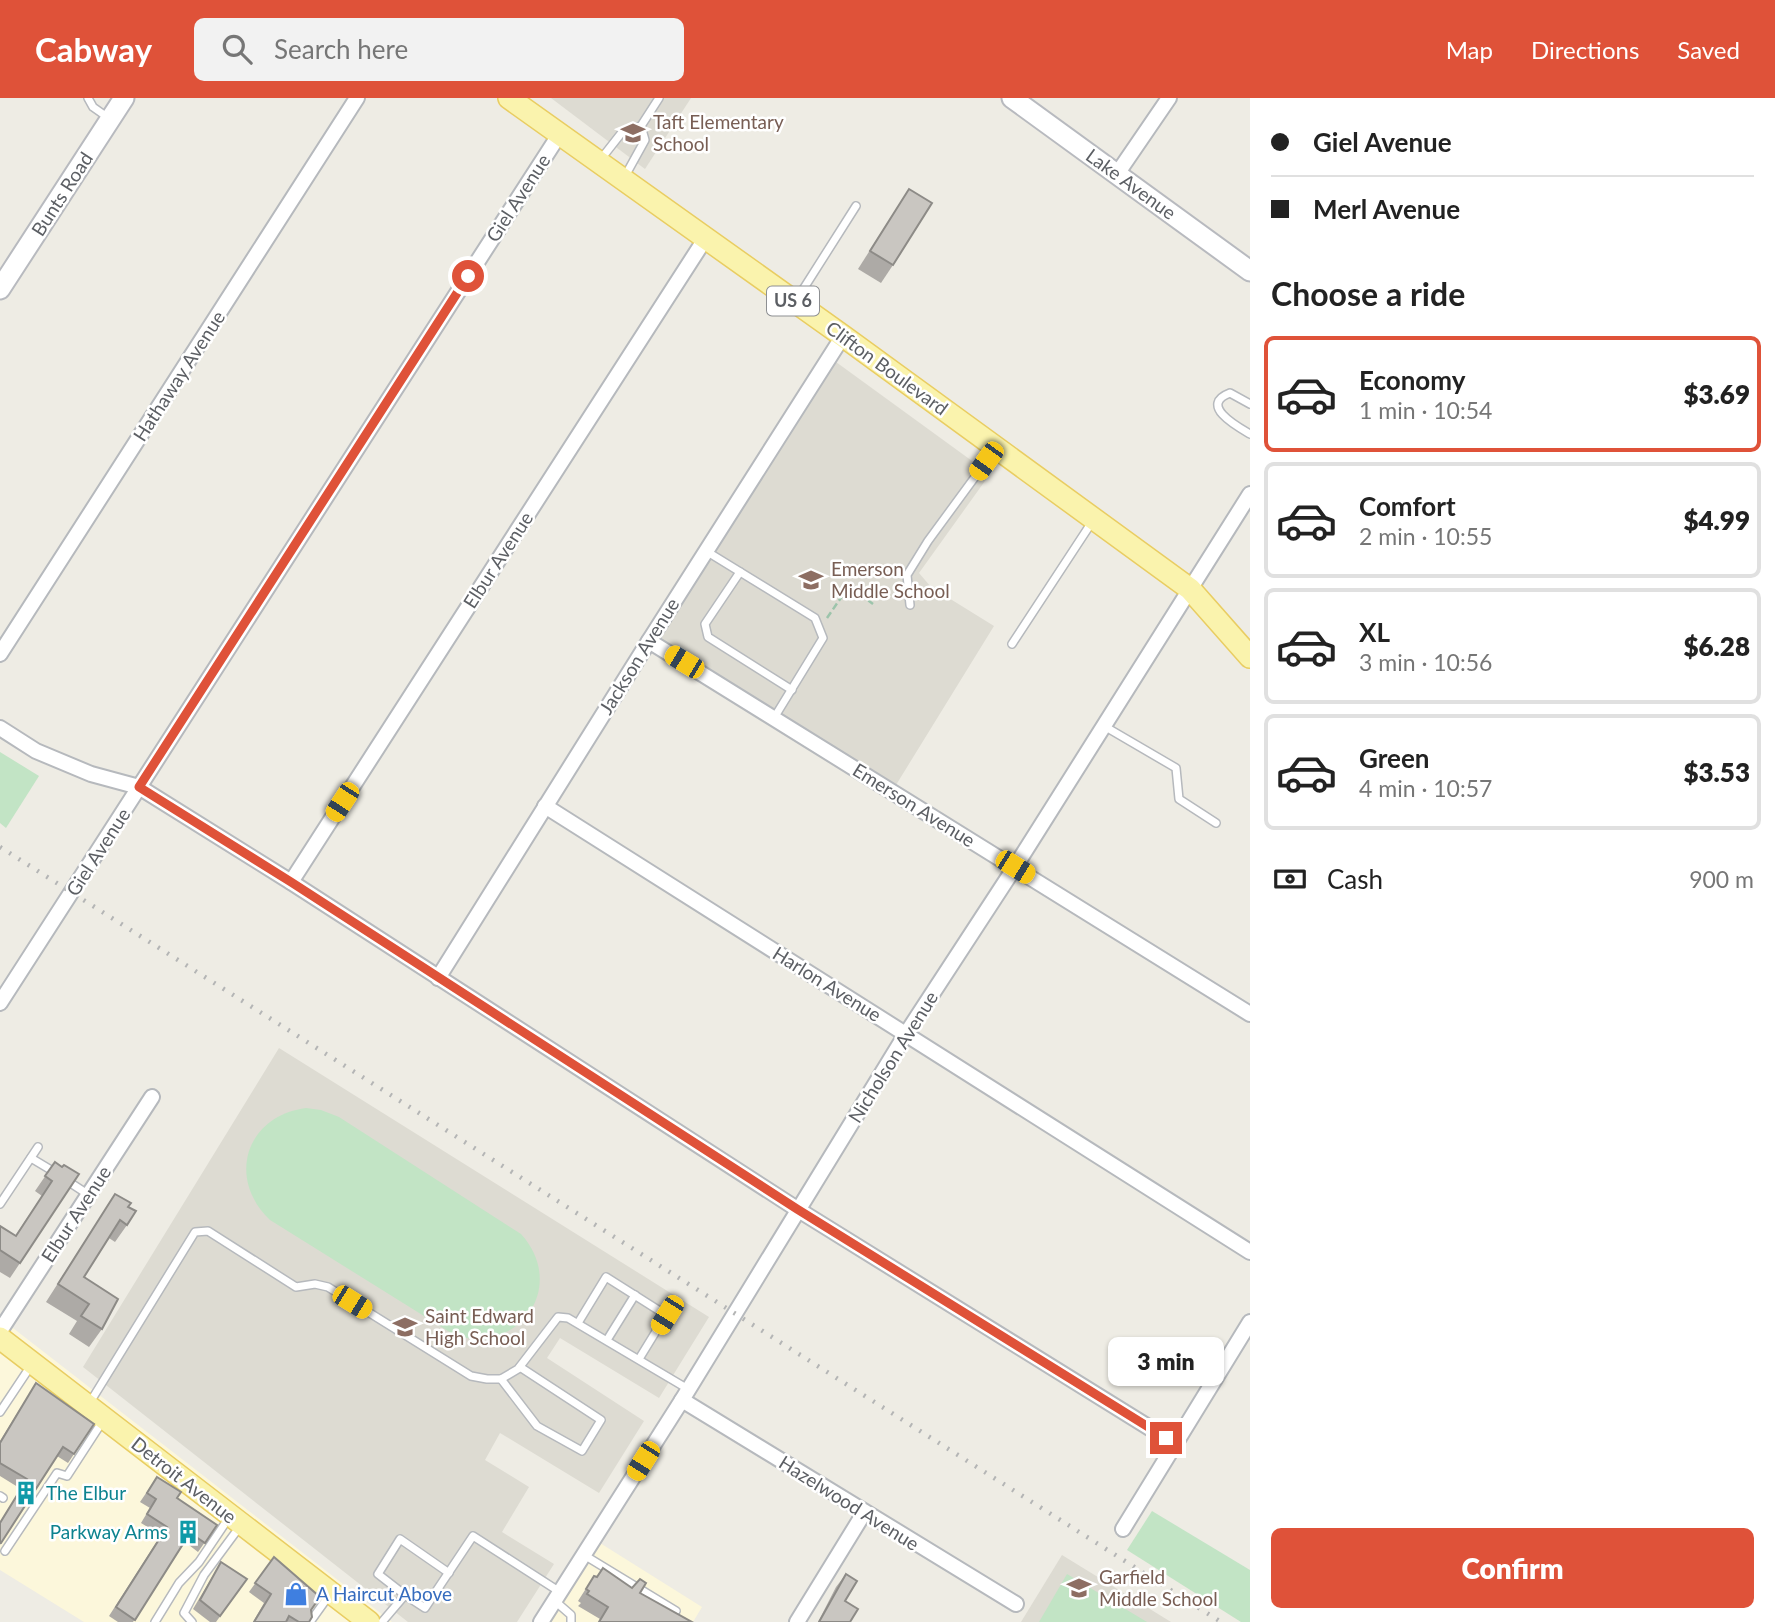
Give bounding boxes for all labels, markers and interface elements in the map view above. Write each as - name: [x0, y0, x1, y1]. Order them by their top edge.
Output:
- search box: [194, 18, 684, 81]
- text: Cabway: [35, 29, 152, 69]
- icon: search: [218, 30, 256, 68]
- text: Search here: [274, 33, 408, 65]
- text: Map: [1446, 35, 1493, 64]
- text: Directions: [1531, 35, 1639, 64]
- text: Saved: [1677, 35, 1740, 64]
- place label: Taft Elementary School: [653, 110, 784, 155]
- school or university icon: Taft Elementary School: [619, 119, 647, 147]
- text: Giel Avenue: [1313, 126, 1452, 158]
- street label: Lake Avenue: [1082, 143, 1181, 224]
- street label: Bunts Road: [26, 148, 97, 240]
- street label: Giel Avenue: [481, 150, 554, 246]
- text: Merl Avenue: [1313, 193, 1460, 225]
- route start: [452, 260, 484, 292]
- text: Choose a ride: [1271, 274, 1465, 313]
- road number: US 6: [767, 286, 819, 316]
- street label: Hathaway Avenue: [128, 306, 229, 445]
- street label: Clifton Boulevard: [822, 316, 953, 420]
- icon: car: [1275, 363, 1338, 426]
- text: Economy: [1359, 364, 1465, 396]
- text: $3.69: [1683, 378, 1750, 410]
- text: 1 min · 10:54: [1359, 396, 1492, 424]
- car: [966, 438, 1007, 484]
- icon: car: [1275, 489, 1338, 552]
- text: Comfort: [1359, 490, 1456, 522]
- text: $4.99: [1683, 504, 1750, 536]
- street label: Elbur Avenue: [458, 507, 537, 612]
- text: 2 min · 10:55: [1359, 522, 1492, 550]
- place label: Emerson Middle School: [831, 557, 950, 602]
- school or university icon: Emerson Middle School: [797, 566, 825, 594]
- street label: Jackson Avenue: [594, 593, 683, 718]
- icon: car: [1275, 615, 1338, 678]
- text: XL: [1359, 616, 1390, 648]
- text: $6.28: [1683, 630, 1750, 662]
- car: [661, 642, 708, 682]
- text: 3 min · 10:56: [1359, 648, 1492, 676]
- icon: car: [1275, 741, 1338, 804]
- text: Green: [1359, 742, 1429, 774]
- text: $3.53: [1683, 756, 1750, 788]
- street label: Emerson Avenue: [849, 758, 980, 851]
- text: 4 min · 10:57: [1359, 774, 1492, 802]
- car: [322, 779, 363, 825]
- street label: Giel Avenue: [61, 804, 134, 900]
- car: [992, 847, 1039, 887]
- icon: cash: [1271, 860, 1309, 898]
- text: Cash: [1327, 863, 1383, 895]
- text: 900 m: [1689, 865, 1754, 893]
- street label: Harlon Avenue: [769, 941, 886, 1026]
- street label: Nicholson Avenue: [843, 987, 942, 1127]
- street label: Elbur Avenue: [36, 1161, 115, 1266]
- car: [329, 1282, 376, 1322]
- car: [647, 1292, 688, 1338]
- place label: Saint Edward High School: [425, 1304, 534, 1349]
- school or university icon: Saint Edward High School: [391, 1313, 419, 1341]
- callout: 3 min: [1108, 1336, 1224, 1386]
- text: 3 min: [1137, 1347, 1195, 1375]
- route end: [1150, 1422, 1182, 1454]
- street label: Detroit Avenue: [127, 1431, 241, 1528]
- car: [623, 1438, 664, 1484]
- street label: Hazelwood Avenue: [775, 1450, 924, 1555]
- building icon: The Elbur: [12, 1479, 40, 1507]
- place label: The Elbur: [46, 1481, 126, 1504]
- building icon: Parkway Arms: [174, 1518, 202, 1546]
- place label: Parkway Arms: [50, 1520, 168, 1543]
- button: Confirm: [1271, 1528, 1754, 1608]
- place label: Garfield Middle School: [1099, 1565, 1218, 1610]
- school or university icon: Garfield Middle School: [1065, 1574, 1093, 1602]
- shop icon: A Haircut Above: [282, 1580, 310, 1608]
- place label: A Haircut Above: [316, 1582, 452, 1605]

